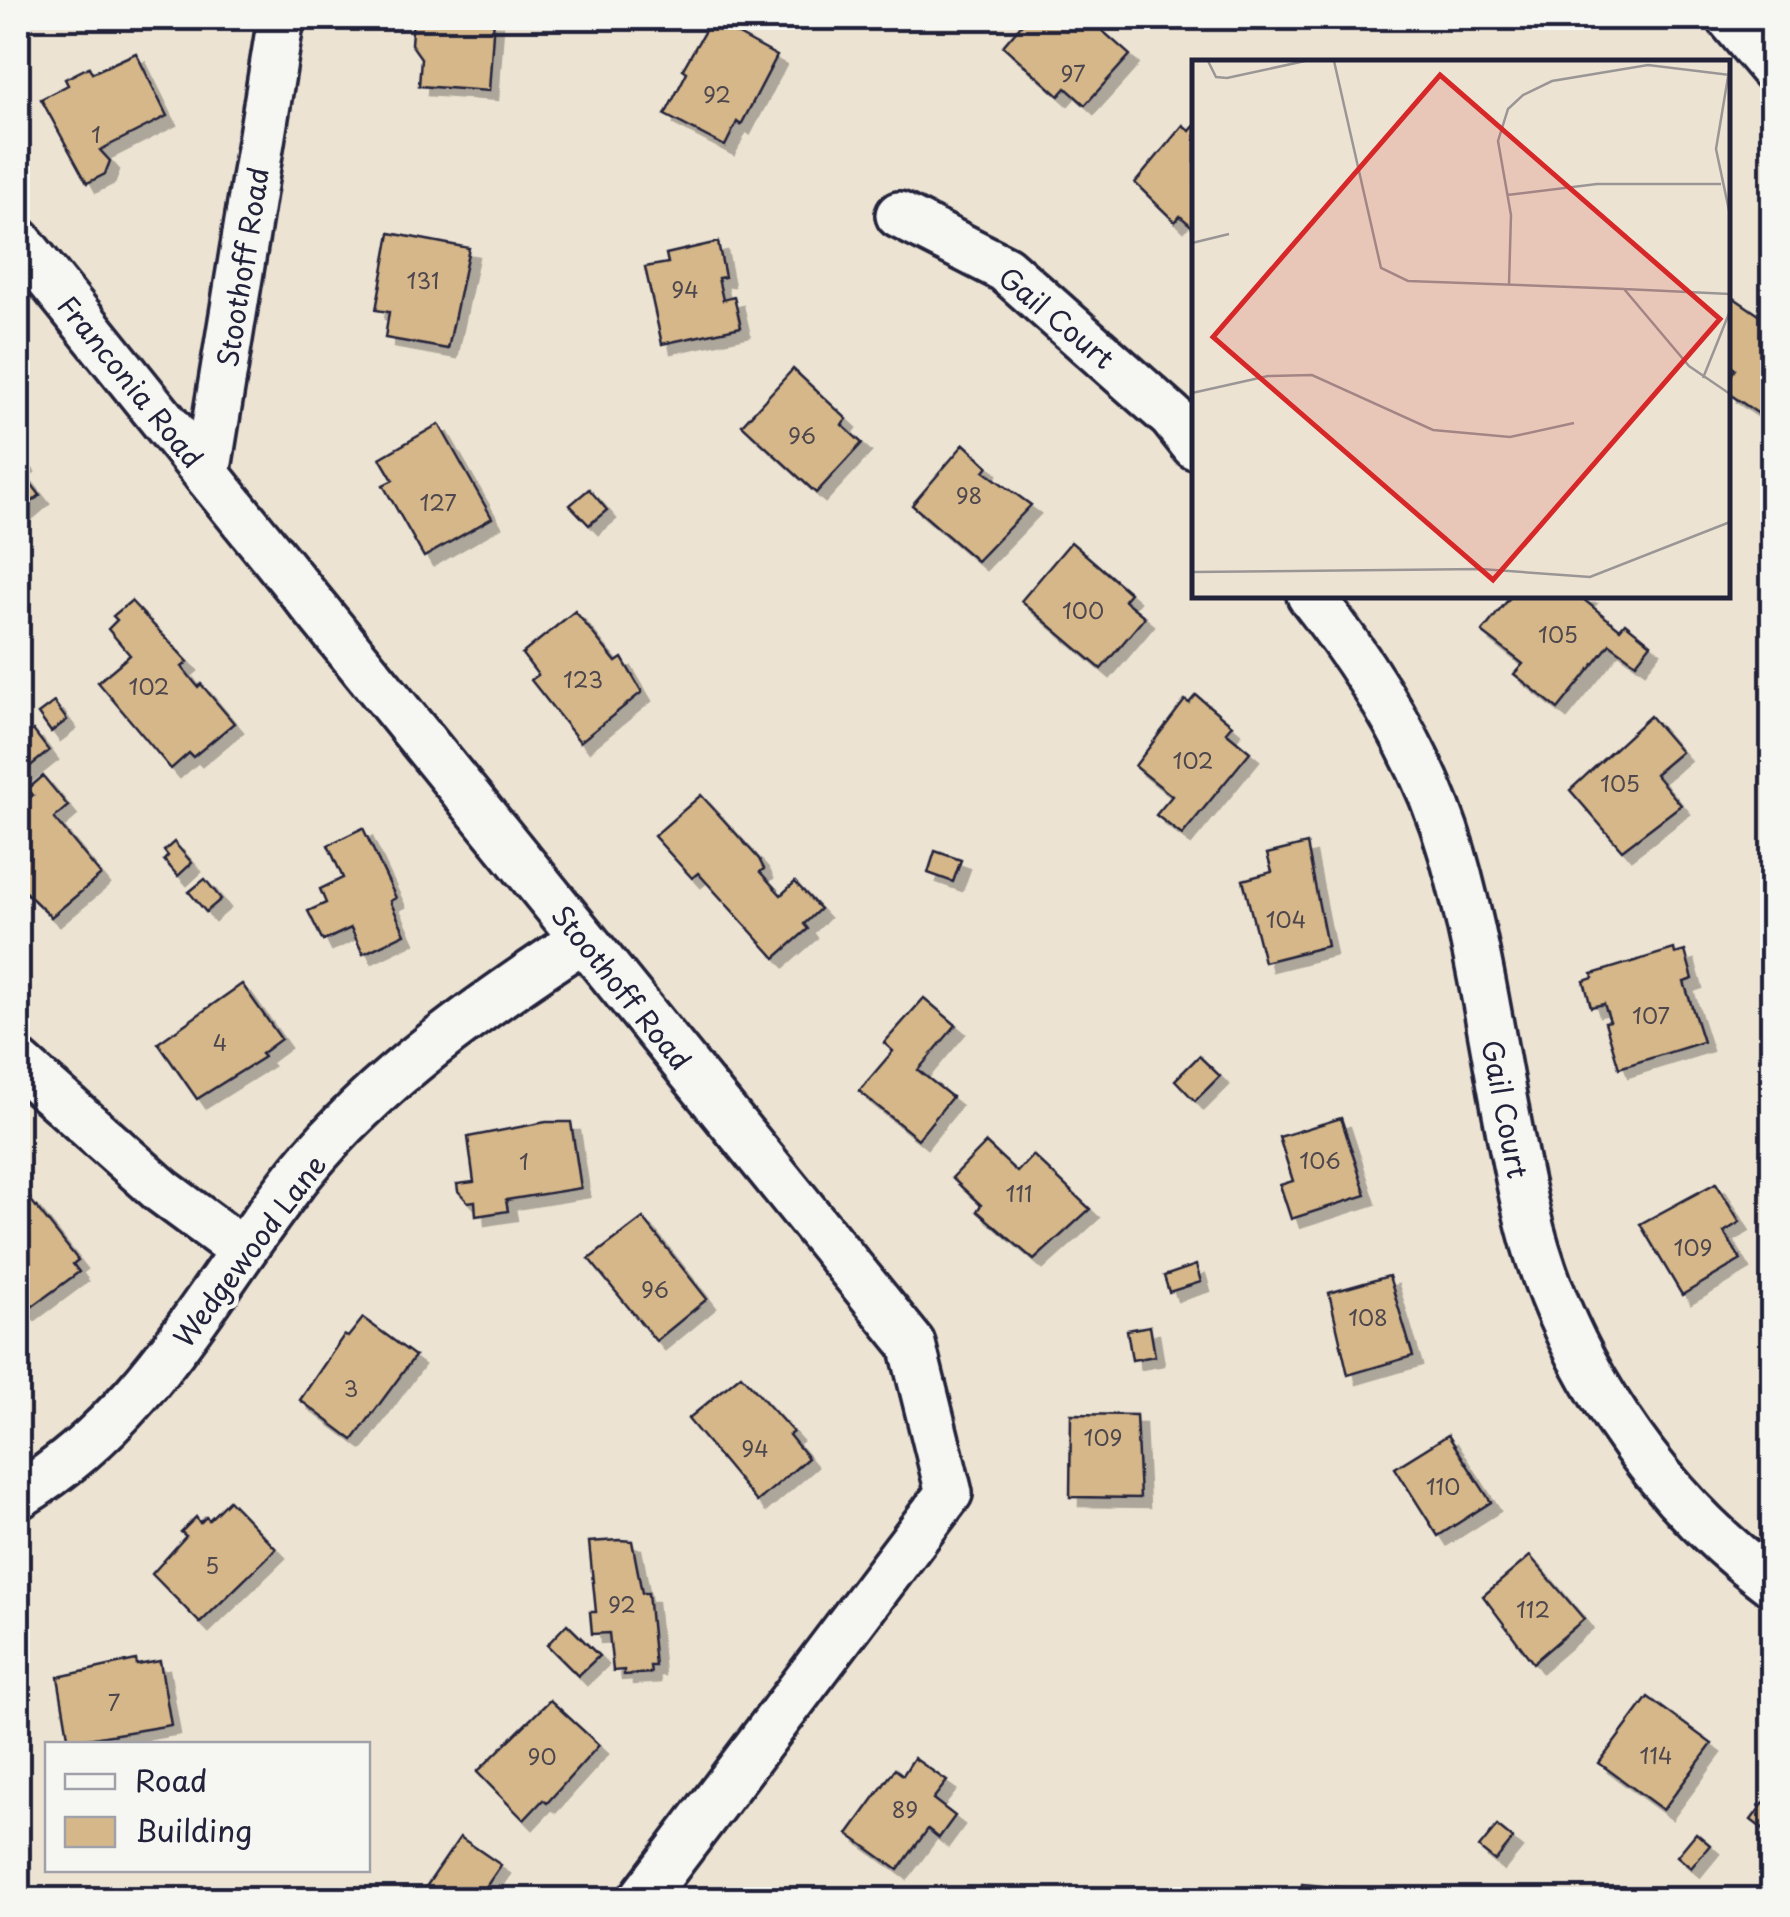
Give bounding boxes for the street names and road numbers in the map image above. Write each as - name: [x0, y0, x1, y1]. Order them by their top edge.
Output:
- street label: Stoothoff Road: [205, 164, 279, 370]
- street label: Gail Court: [989, 255, 1125, 379]
- street label: Franconia Road: [48, 286, 214, 476]
- street label: Stoothoff Road: [542, 895, 702, 1079]
- street label: Gail Court: [1472, 1036, 1540, 1182]
- street label: Wedgewood Lane: [162, 1145, 336, 1355]

